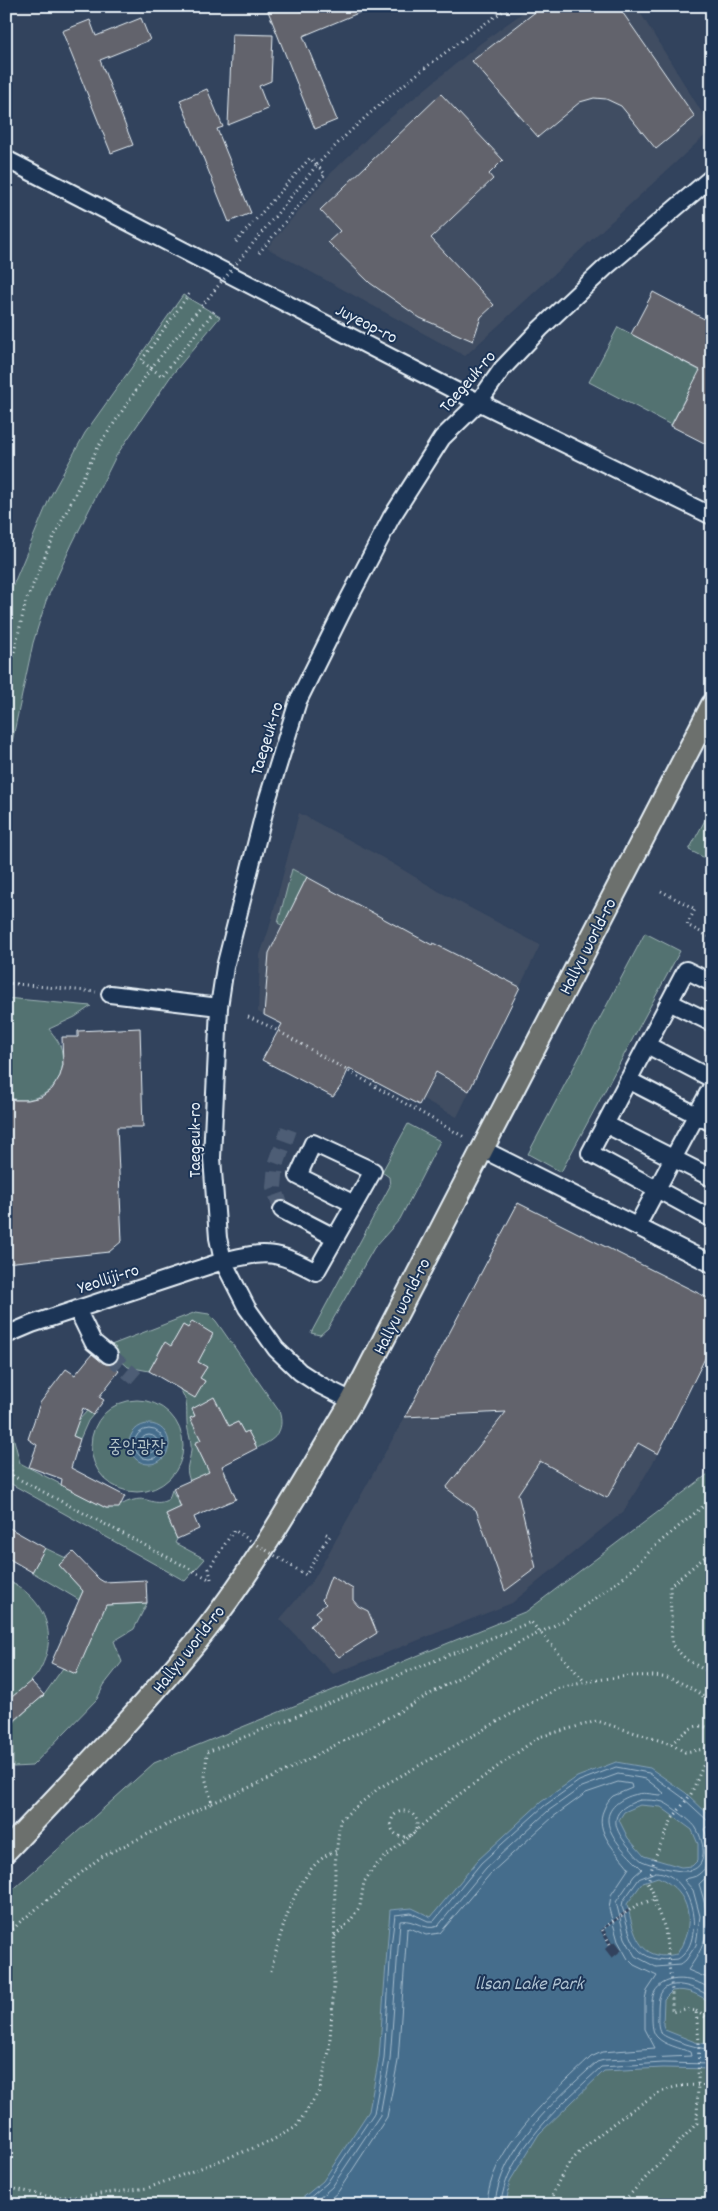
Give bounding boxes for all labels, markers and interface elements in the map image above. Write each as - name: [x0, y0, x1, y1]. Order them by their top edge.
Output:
- street label: Juyeop-ro: [330, 299, 401, 351]
- street label: Taegeuk-ro: [435, 346, 503, 419]
- street label: Taegeuk-ro: [245, 699, 291, 778]
- street label: Hallyu world-ro: [554, 895, 624, 1000]
- street label: Taegeuk-ro: [184, 1102, 209, 1178]
- street label: Hallyu world-ro: [368, 1255, 438, 1360]
- street label: Yeolliji-ro: [75, 1259, 143, 1302]
- park label: 중앙광장: [108, 1436, 166, 1461]
- street label: Hallyu world-ro: [148, 1601, 232, 1700]
- water label: llsan Lake Park: [475, 1972, 586, 1999]

